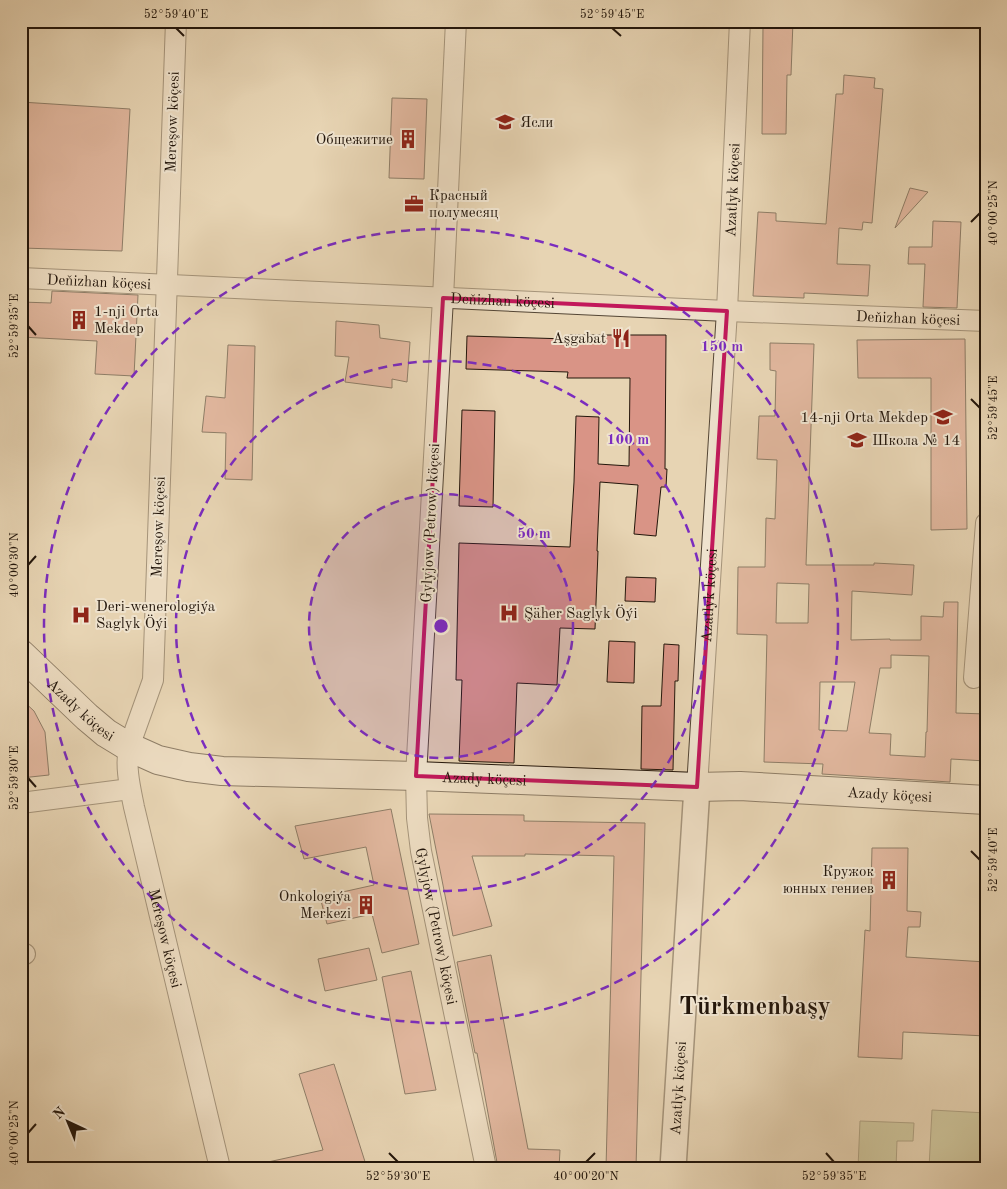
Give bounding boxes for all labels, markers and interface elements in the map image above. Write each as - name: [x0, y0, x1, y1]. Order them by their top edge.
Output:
- text: 52°59'40"E: [144, 8, 208, 21]
- text: 52°59'45"E: [580, 8, 644, 21]
- street label: Mereşow köçesi: [164, 71, 183, 173]
- school or university icon: Ясли: [494, 111, 516, 133]
- place label: Ясли: [520, 116, 553, 131]
- building icon: Общежитие: [397, 128, 419, 150]
- place label: Общежитие: [316, 133, 393, 148]
- street label: Azatlyk köçesi: [724, 143, 744, 237]
- text: 40°00'25"N: [987, 180, 1000, 246]
- place label: Красный полумесяц: [429, 189, 499, 221]
- office icon: Красный полумесяц: [403, 193, 425, 215]
- street label: Deňizhan köçesi: [46, 273, 151, 293]
- street label: Deňizhan köçesi: [450, 292, 555, 312]
- text: 52°59'35"E: [8, 294, 21, 358]
- place label: 1-nji Orta Mekdep: [94, 305, 159, 337]
- building icon: 1-nji Orta Mekdep: [68, 309, 90, 331]
- street label: Deňizhan köçesi: [855, 310, 961, 329]
- restaurant icon: Aşgabat: [610, 327, 632, 349]
- place label: Aşgabat: [552, 332, 606, 347]
- text: 150 m: [701, 340, 743, 355]
- text: 52°59'45"E: [987, 376, 1000, 440]
- school or university icon: 14-nji Orta Mekdep: [932, 406, 954, 428]
- place label: 14-nji Orta Mekdep: [801, 411, 928, 426]
- school or university icon: Школа № 14: [846, 429, 868, 451]
- text: 100 m: [607, 433, 649, 448]
- place label: Школа № 14: [872, 434, 960, 449]
- street label: Gylyjow (Petrow) köçesi: [420, 443, 443, 603]
- street label: Mereşow köçesi: [150, 476, 169, 578]
- text: 50 m: [517, 527, 551, 542]
- text: 40°00'30"N: [9, 532, 21, 598]
- street label: Azatlyk köçesi: [700, 548, 721, 643]
- place label: Deri-wenerologiýa Saglyk Öýi: [96, 600, 216, 632]
- hospital icon: Şäher Saglyk Öýi: [498, 602, 520, 624]
- hospital icon: Deri-wenerologiýa Saglyk Öýi: [70, 604, 92, 626]
- place label: Şäher Saglyk Öýi: [524, 604, 637, 622]
- centre of rings: [432, 617, 450, 635]
- street label: Azady köçesi: [43, 677, 116, 745]
- text: 52°59'30"E: [8, 746, 21, 810]
- street label: Azady köçesi: [441, 771, 527, 789]
- street label: Azady köçesi: [847, 786, 932, 806]
- text: 52°59'40"E: [987, 828, 1000, 892]
- street label: Gylyjow (Petrow) köçesi: [412, 847, 458, 1006]
- place label: Кружок юнных гениев: [783, 865, 874, 897]
- building icon: Кружок юнных гениев: [878, 869, 900, 891]
- street label: Mereşow köçesi: [145, 887, 183, 990]
- place label: Onkologiýa Merkezi: [279, 890, 352, 922]
- building icon: Onkologiýa Merkezi: [355, 894, 377, 916]
- district label: Türkmenbaşy: [679, 995, 831, 1020]
- street label: Azatlyk köçesi: [669, 1041, 690, 1136]
- north arrow: [42, 1096, 92, 1146]
- text: 40°00'25"N: [8, 1100, 21, 1166]
- text: N: [51, 1104, 69, 1122]
- text: 52°59'30"E: [366, 1170, 430, 1183]
- text: 52°59'35"E: [802, 1170, 866, 1183]
- text: 40°00'20"N: [553, 1171, 619, 1183]

